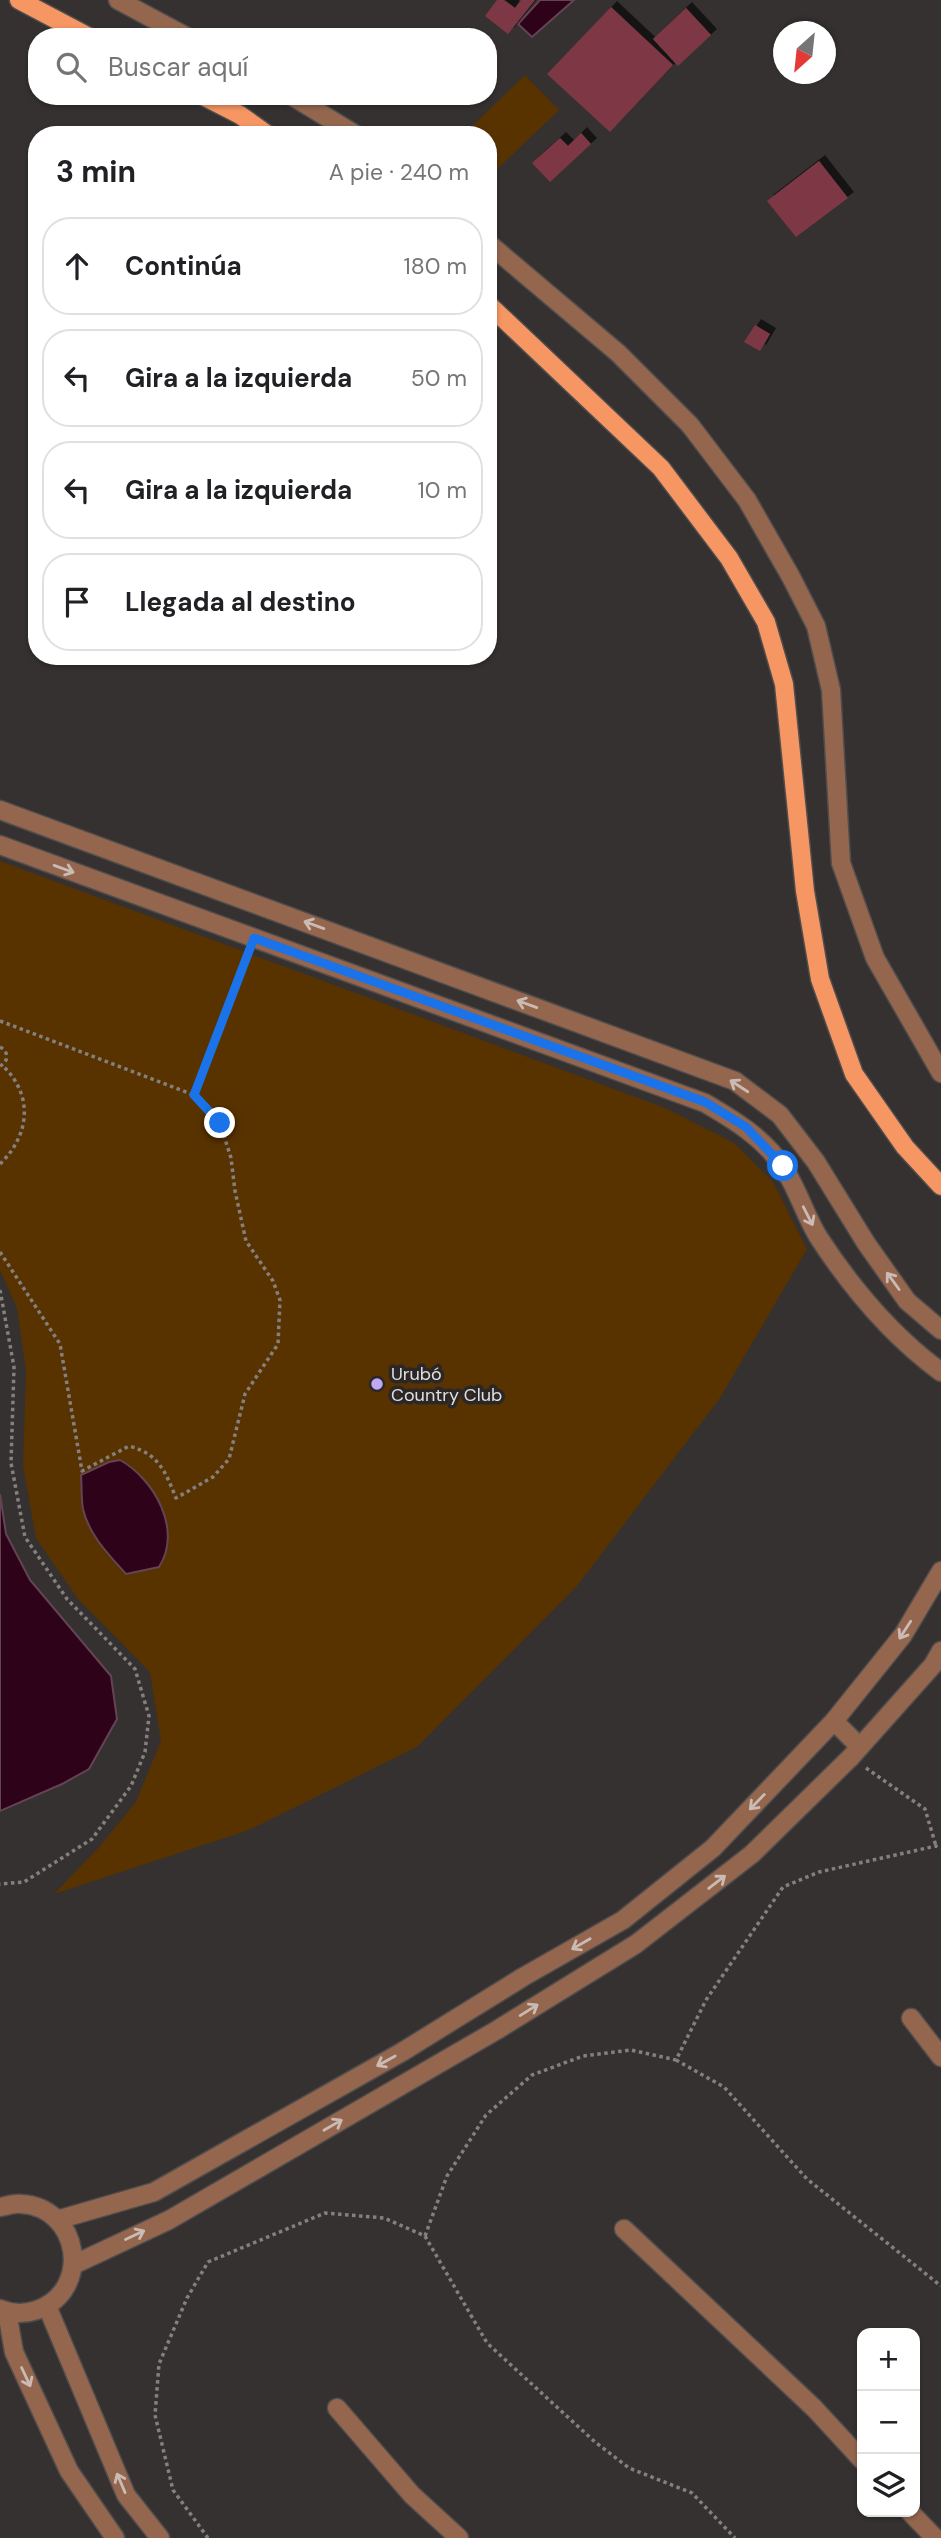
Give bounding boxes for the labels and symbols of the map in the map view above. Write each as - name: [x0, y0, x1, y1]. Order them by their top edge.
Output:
- north arrow: [773, 21, 836, 84]
- one-way arrow: [53, 863, 75, 876]
- one-way arrow: [303, 918, 325, 930]
- one-way arrow: [517, 997, 539, 1009]
- one-way arrow: [730, 1078, 749, 1093]
- route end: [204, 1107, 235, 1138]
- route start: [767, 1150, 798, 1181]
- one-way arrow: [802, 1206, 815, 1227]
- one-way arrow: [886, 1272, 900, 1291]
- place label: Urubó Country Club: [391, 1362, 502, 1407]
- marker: Urubó Country Club: [369, 1376, 385, 1392]
- one-way arrow: [898, 1619, 912, 1639]
- one-way arrow: [749, 1793, 766, 1810]
- one-way arrow: [707, 1874, 726, 1889]
- one-way arrow: [572, 1937, 592, 1951]
- one-way arrow: [519, 2002, 539, 2016]
- one-way arrow: [376, 2055, 397, 2068]
- one-way arrow: [323, 2118, 343, 2132]
- one-way arrow: [124, 2228, 145, 2241]
- one-way arrow: [20, 2367, 33, 2388]
- one-way arrow: [114, 2473, 127, 2494]

